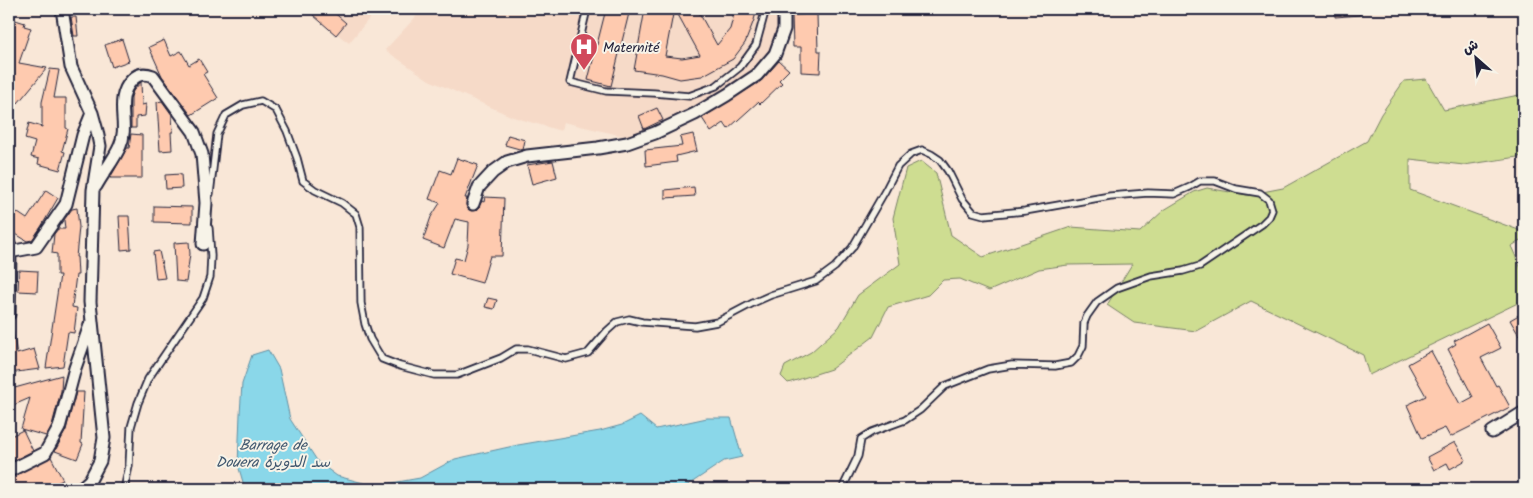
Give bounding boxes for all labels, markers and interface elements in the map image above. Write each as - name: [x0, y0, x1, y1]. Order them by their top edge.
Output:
- hospital icon: Maternité: [569, 32, 599, 71]
- north arrow: [1450, 32, 1500, 82]
- text: ش: [1459, 34, 1482, 61]
- place label: Maternité: [603, 37, 660, 59]
- water label: Barrage de Douera سد الدويرة: [216, 434, 331, 475]

